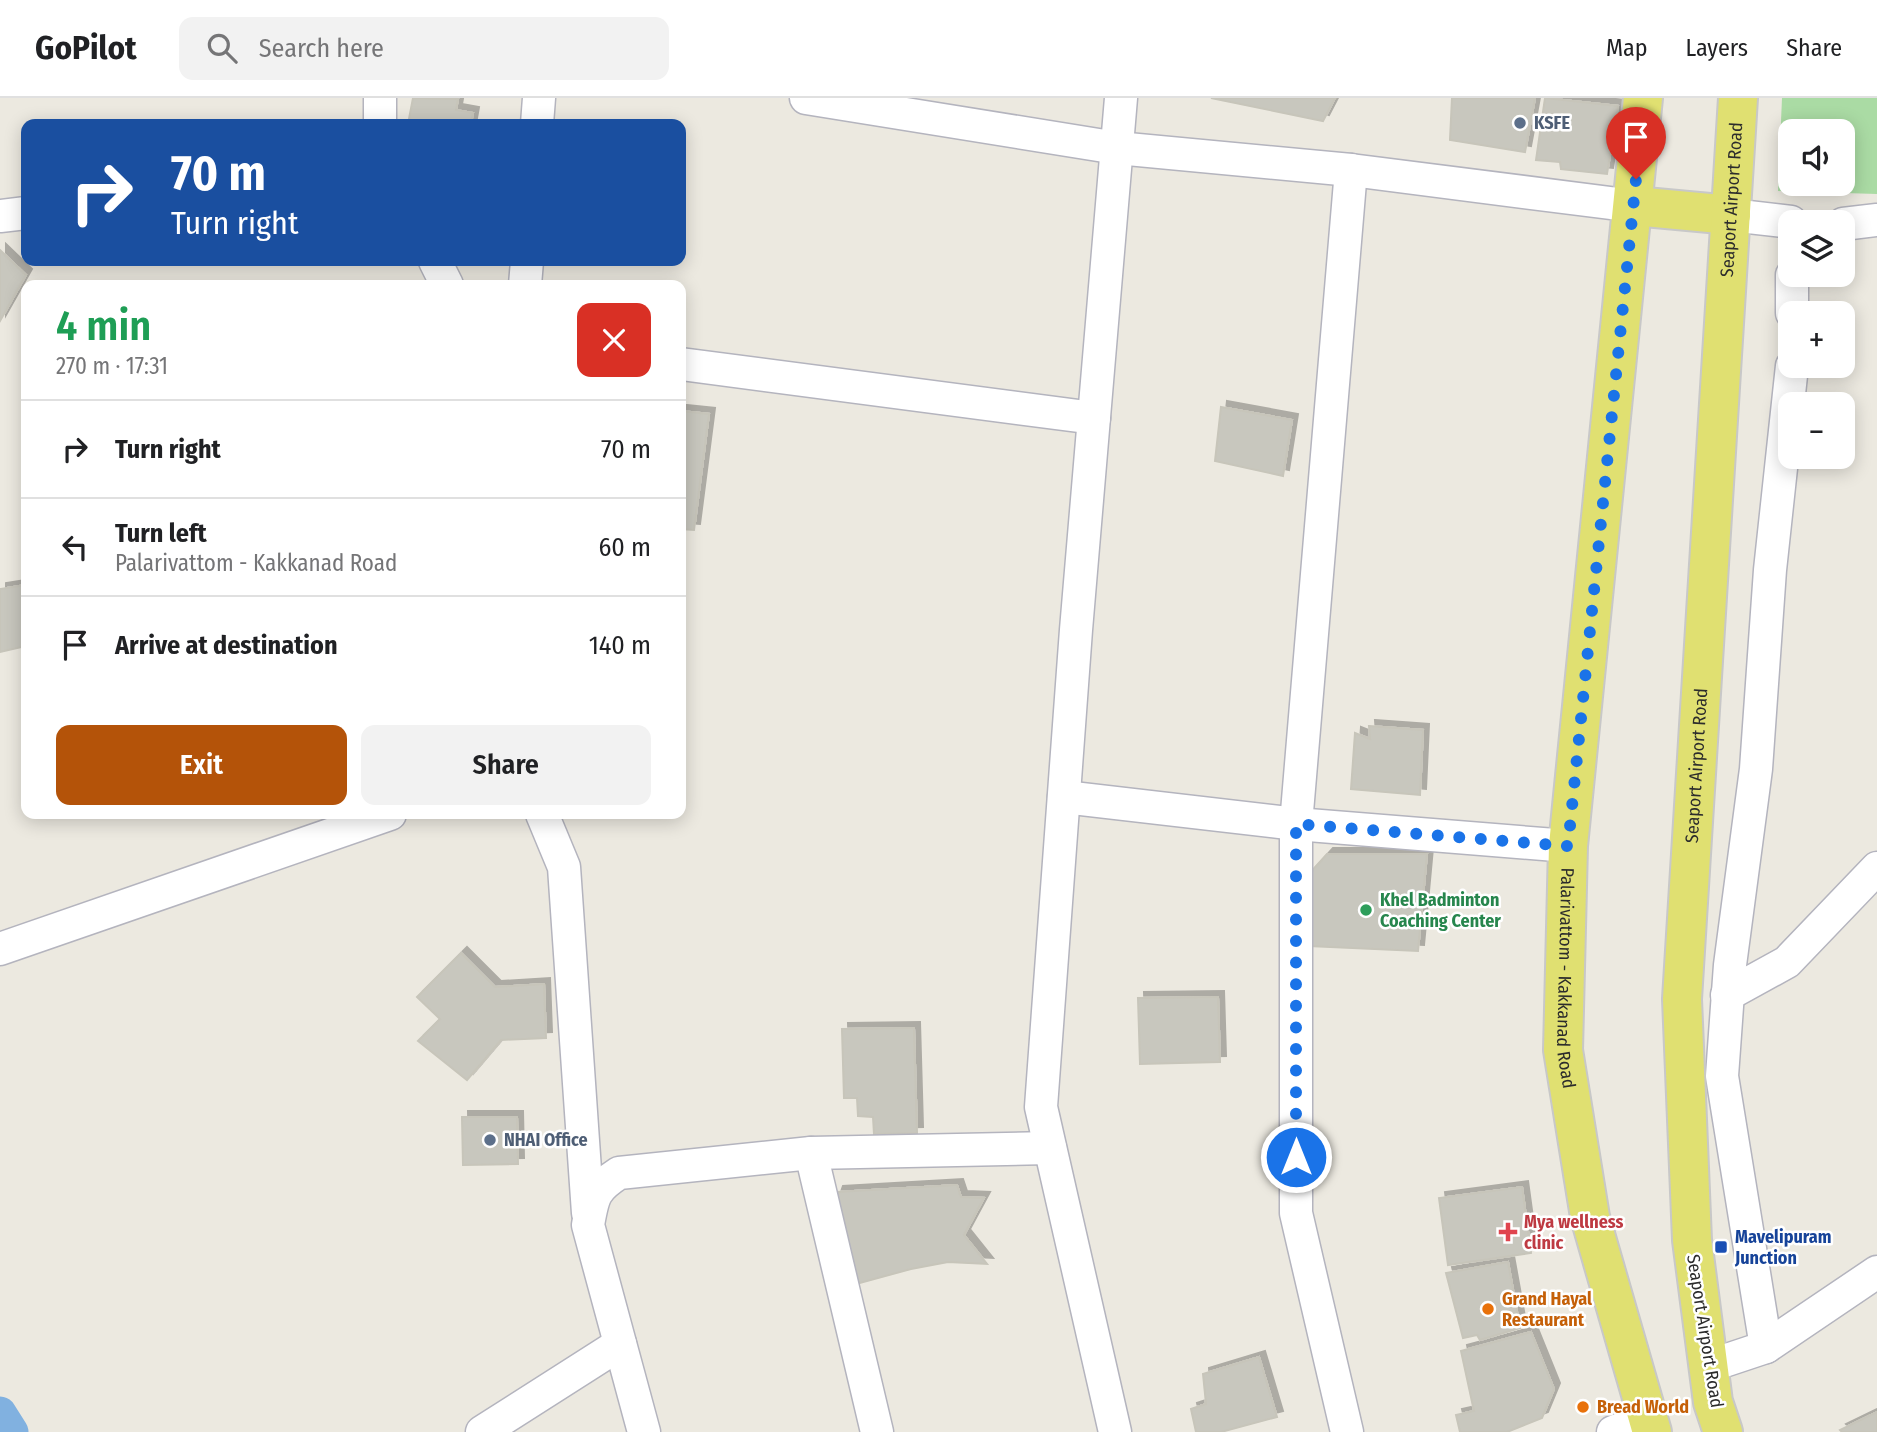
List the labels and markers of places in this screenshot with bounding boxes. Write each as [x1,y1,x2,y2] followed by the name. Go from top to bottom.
[1606,107,1666,179] pin
[1534,112,1571,134] place label: KSFE
[1512,115,1528,131] marker: KSFE
[1380,889,1501,932] place label: Khel Badminton Coaching Center
[1358,902,1374,918] marker: Khel Badminton Coaching Center
[504,1129,588,1151] place label: NHAI Office
[482,1132,498,1148] marker: NHAI Office
[1524,1211,1624,1254] place label: Mya wellness clinic
[1498,1222,1518,1242] marker: Mya wellness clinic
[1734,1226,1832,1269] place label: Mavelipuram Junction
[1713,1239,1729,1255] marker: Mavelipuram Junction
[1502,1288,1592,1331] place label: Grand Hayal Restaurant
[1480,1301,1496,1317] marker: Grand Hayal Restaurant
[1597,1396,1689,1418] place label: Bread World
[1575,1399,1591,1415] marker: Bread World

